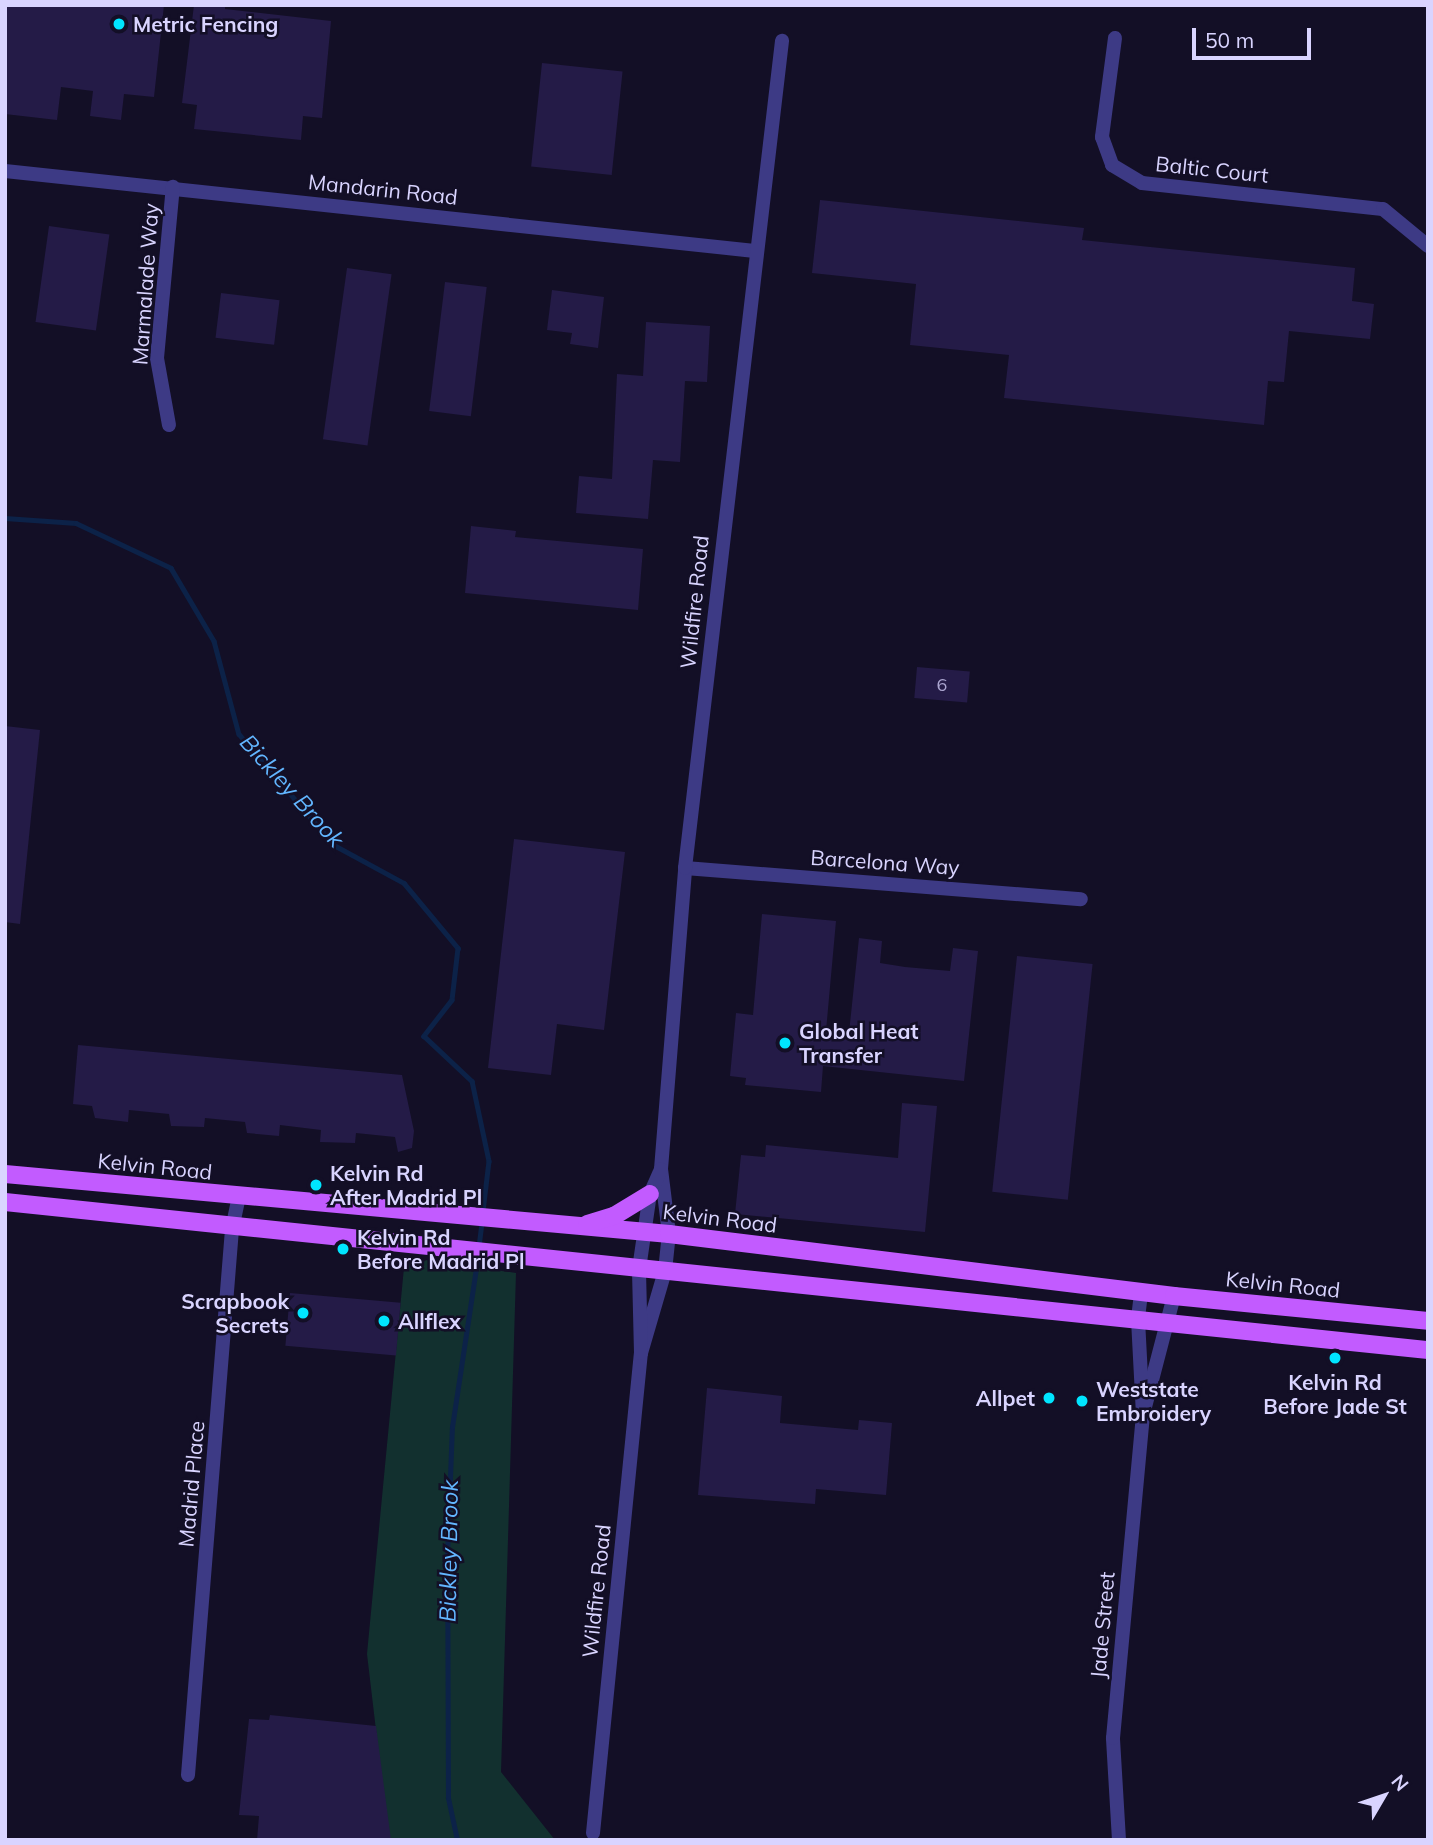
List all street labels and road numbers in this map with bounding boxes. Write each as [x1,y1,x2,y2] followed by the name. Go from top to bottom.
[1154,151,1270,187] street label: Baltic Court
[307,169,459,209] street label: Mandarin Road
[127,202,163,366] street label: Marmalade Way
[674,534,714,670] street label: Wildfire Road
[810,844,960,880] street label: Barcelona Way
[97,1147,213,1185] street label: Kelvin Road
[661,1198,779,1238] street label: Kelvin Road
[1225,1265,1341,1303] street label: Kelvin Road
[173,1420,209,1548] street label: Madrid Place
[576,1523,616,1659] street label: Wildfire Road
[1085,1571,1119,1679] street label: Jade Street

